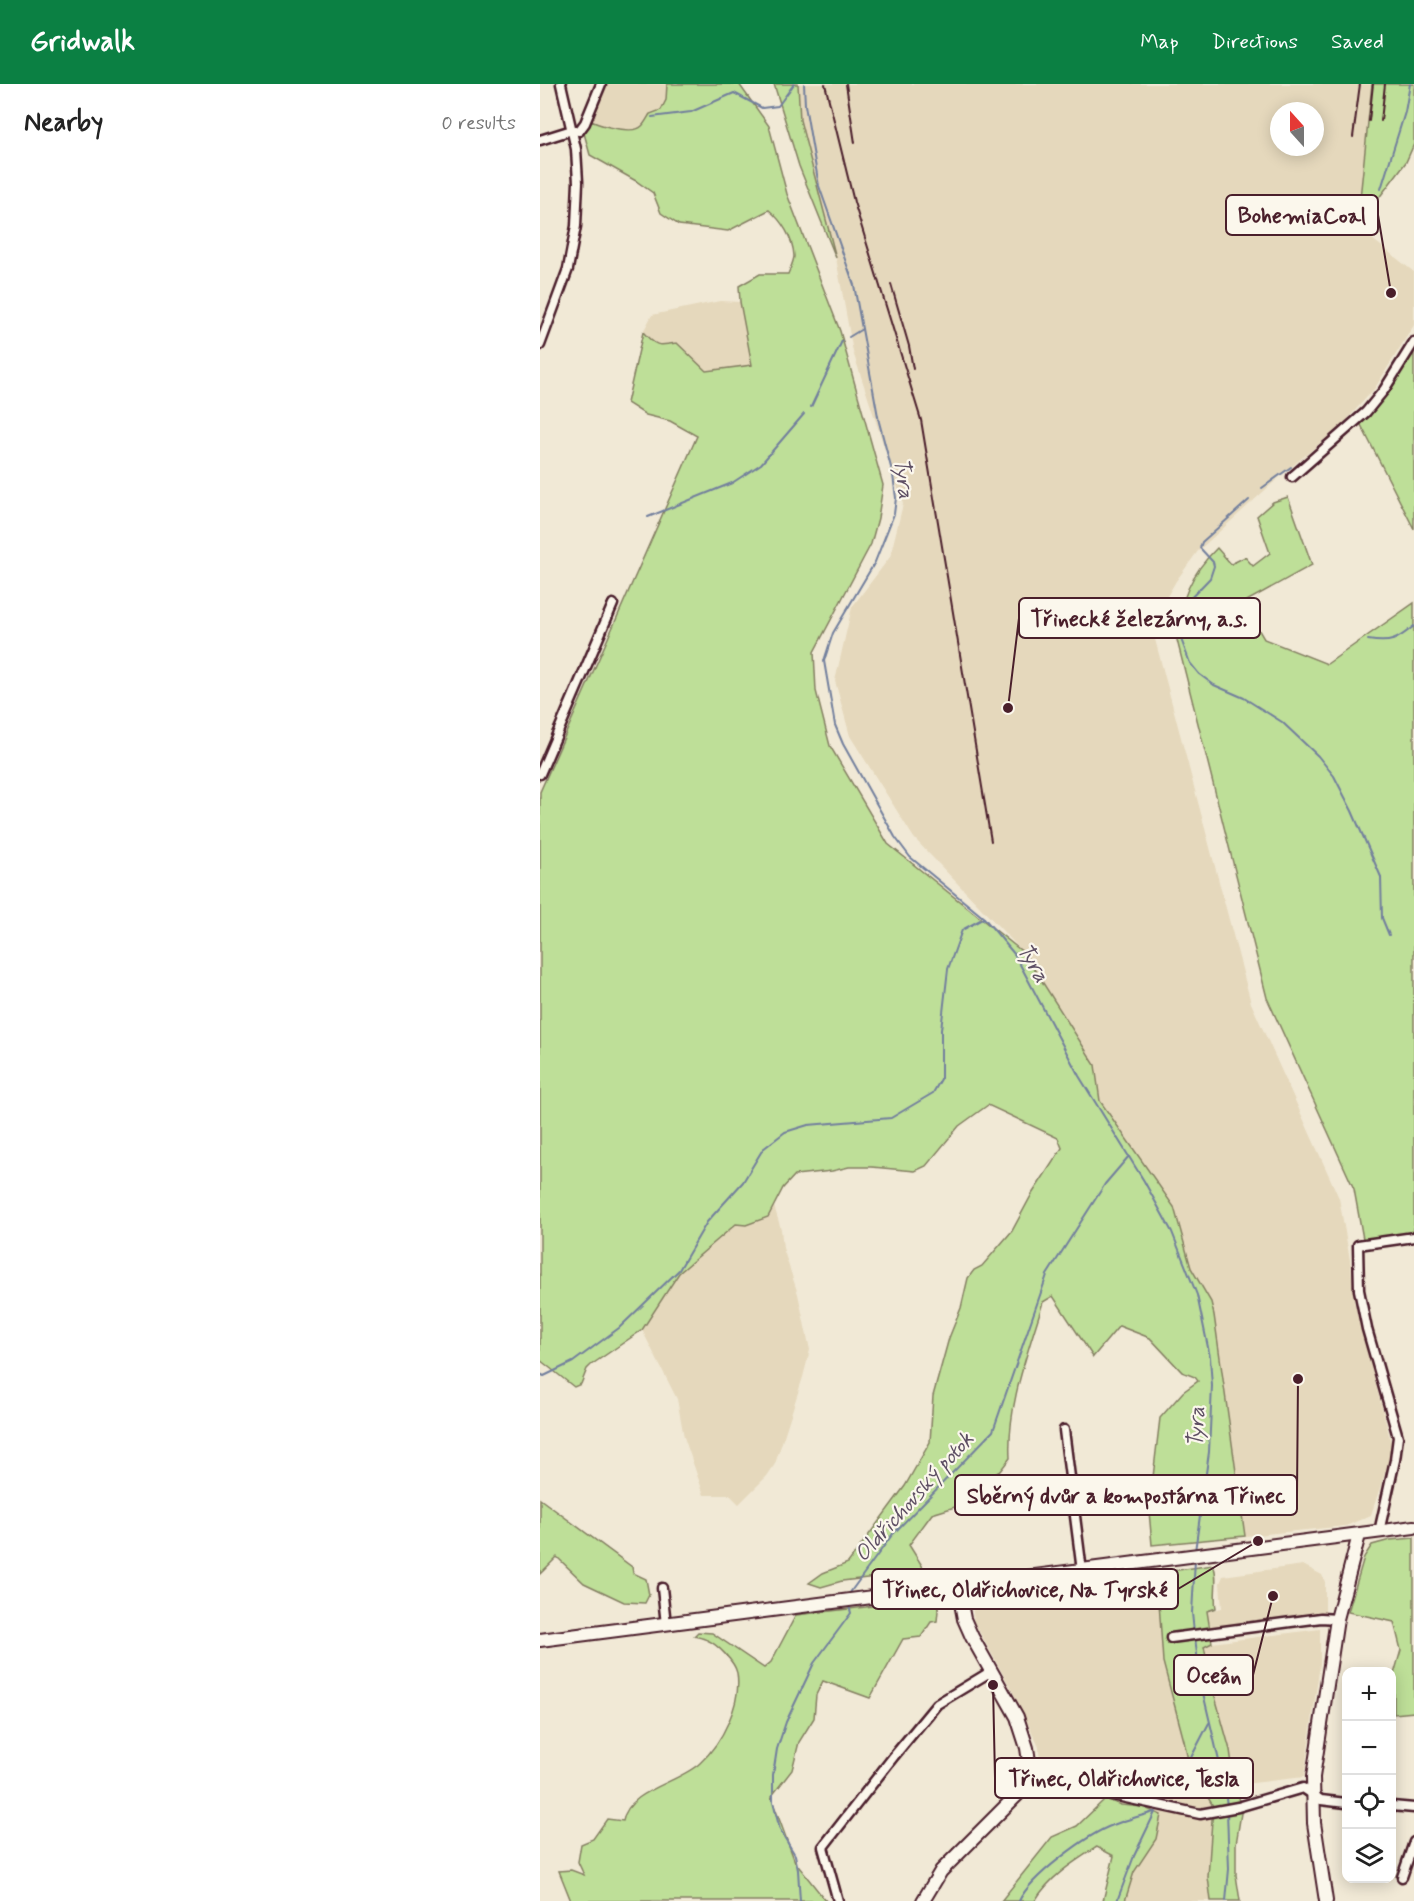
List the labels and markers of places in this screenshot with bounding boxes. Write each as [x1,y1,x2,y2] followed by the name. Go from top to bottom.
[1226,195,1378,235] callout: BohemiaCoal
[1019,598,1260,638] callout: Třinecké železárny, a.s.
[955,1475,1297,1515] callout: Sběrný dvůr a kompostárna Třinec
[872,1569,1178,1609] callout: Třinec, Oldřichovice, Na Tyrské
[1174,1655,1253,1695] callout: Oceán
[995,1758,1253,1798] callout: Třinec, Oldřichovice, Tesla

